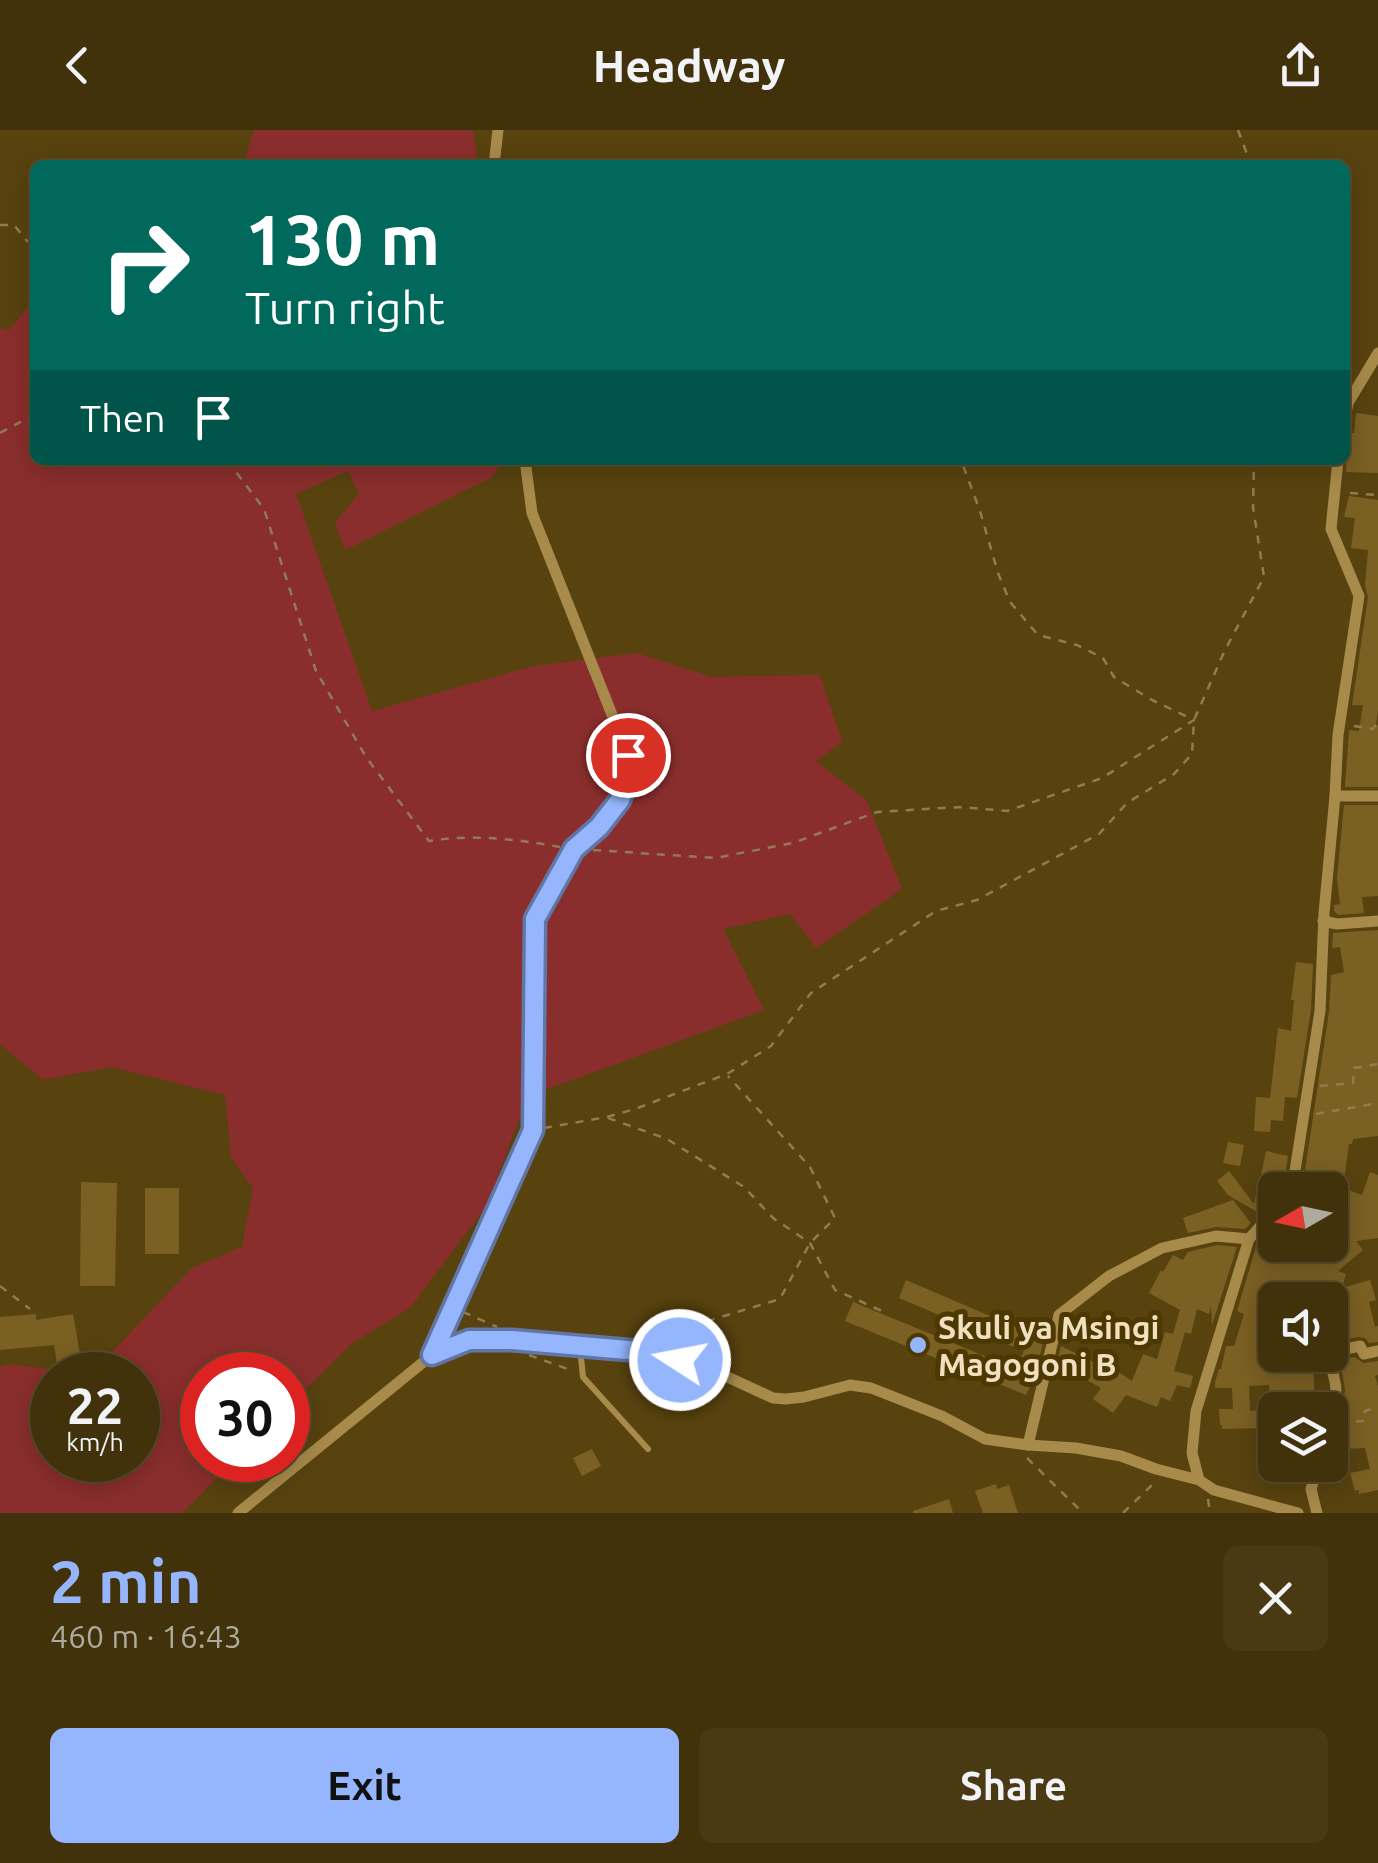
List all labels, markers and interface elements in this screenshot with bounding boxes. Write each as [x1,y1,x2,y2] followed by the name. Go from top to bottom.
[50,38,105,93] icon: back
[1273,38,1328,93] icon: share
[593,40,785,91] text: Headway
[80,200,210,330] icon: right
[245,200,440,278] text: 130 m
[245,282,445,333] text: Turn right
[186,390,241,445] icon: arrive
[80,397,166,439] text: Then
[586,713,671,798] pin
[601,728,656,783] icon: arrive
[1258,1172,1348,1262] north arrow
[1258,1172,1348,1482] map controls
[1258,1282,1348,1372] button: sound
[628,1308,732,1412] position arrow
[938,1309,1159,1382] place label: Skuli ya Msingi Magogoni B
[907,1334,929,1356] marker: Skuli ya Msingi Magogoni B
[180,1352,310,1482] speed limit sign: 30
[67,1377,123,1433] text: 22
[1258,1392,1348,1482] button: layers
[66,1428,124,1456] text: km/h
[1223,1546,1328,1651] button: close
[50,1547,202,1614] text: 2 min
[50,1618,242,1654] text: 460 m · 16:43
[50,1728,679,1843] button: Exit
[699,1728,1328,1843] button: Share

